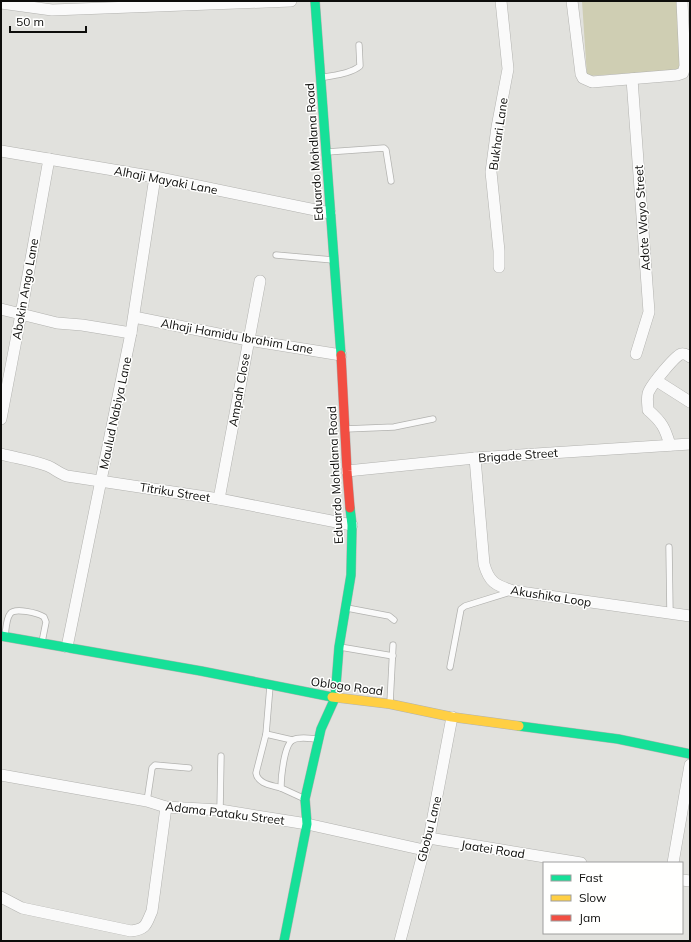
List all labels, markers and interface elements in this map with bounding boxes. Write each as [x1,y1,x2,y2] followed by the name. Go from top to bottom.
[10,8,86,34] scale bar
[16,14,44,29] text: 50 m
[302,83,326,221] street label: Eduardo Mohdlana Road
[485,97,511,171] street label: Bukhari Lane
[113,163,219,197] street label: Alhaji Mayaki Lane
[631,165,653,271] street label: Adote Wayo Street
[9,237,41,341] street label: Abokin Ango Lane
[160,315,314,357] street label: Alhaji Hamidu Ibrahim Lane
[225,352,253,428] street label: Ampah Close
[96,355,134,471] street label: Maulud Nabiya Lane
[324,406,346,544] street label: Eduardo Mohdlana Road
[478,445,558,465] street label: Brigade Street
[139,479,211,505] street label: Titriku Street
[510,582,592,610] street label: Akushika Loop
[310,674,384,698] street label: Oblogo Road
[414,794,444,864] street label: Gbobu Lane
[165,798,285,828] street label: Adama Pataku Street
[460,837,526,861] street label: Jaatei Road
[543,862,683,934] legend
[579,870,603,885] text: Fast
[579,890,607,905] text: Slow
[579,910,601,925] text: Jam

